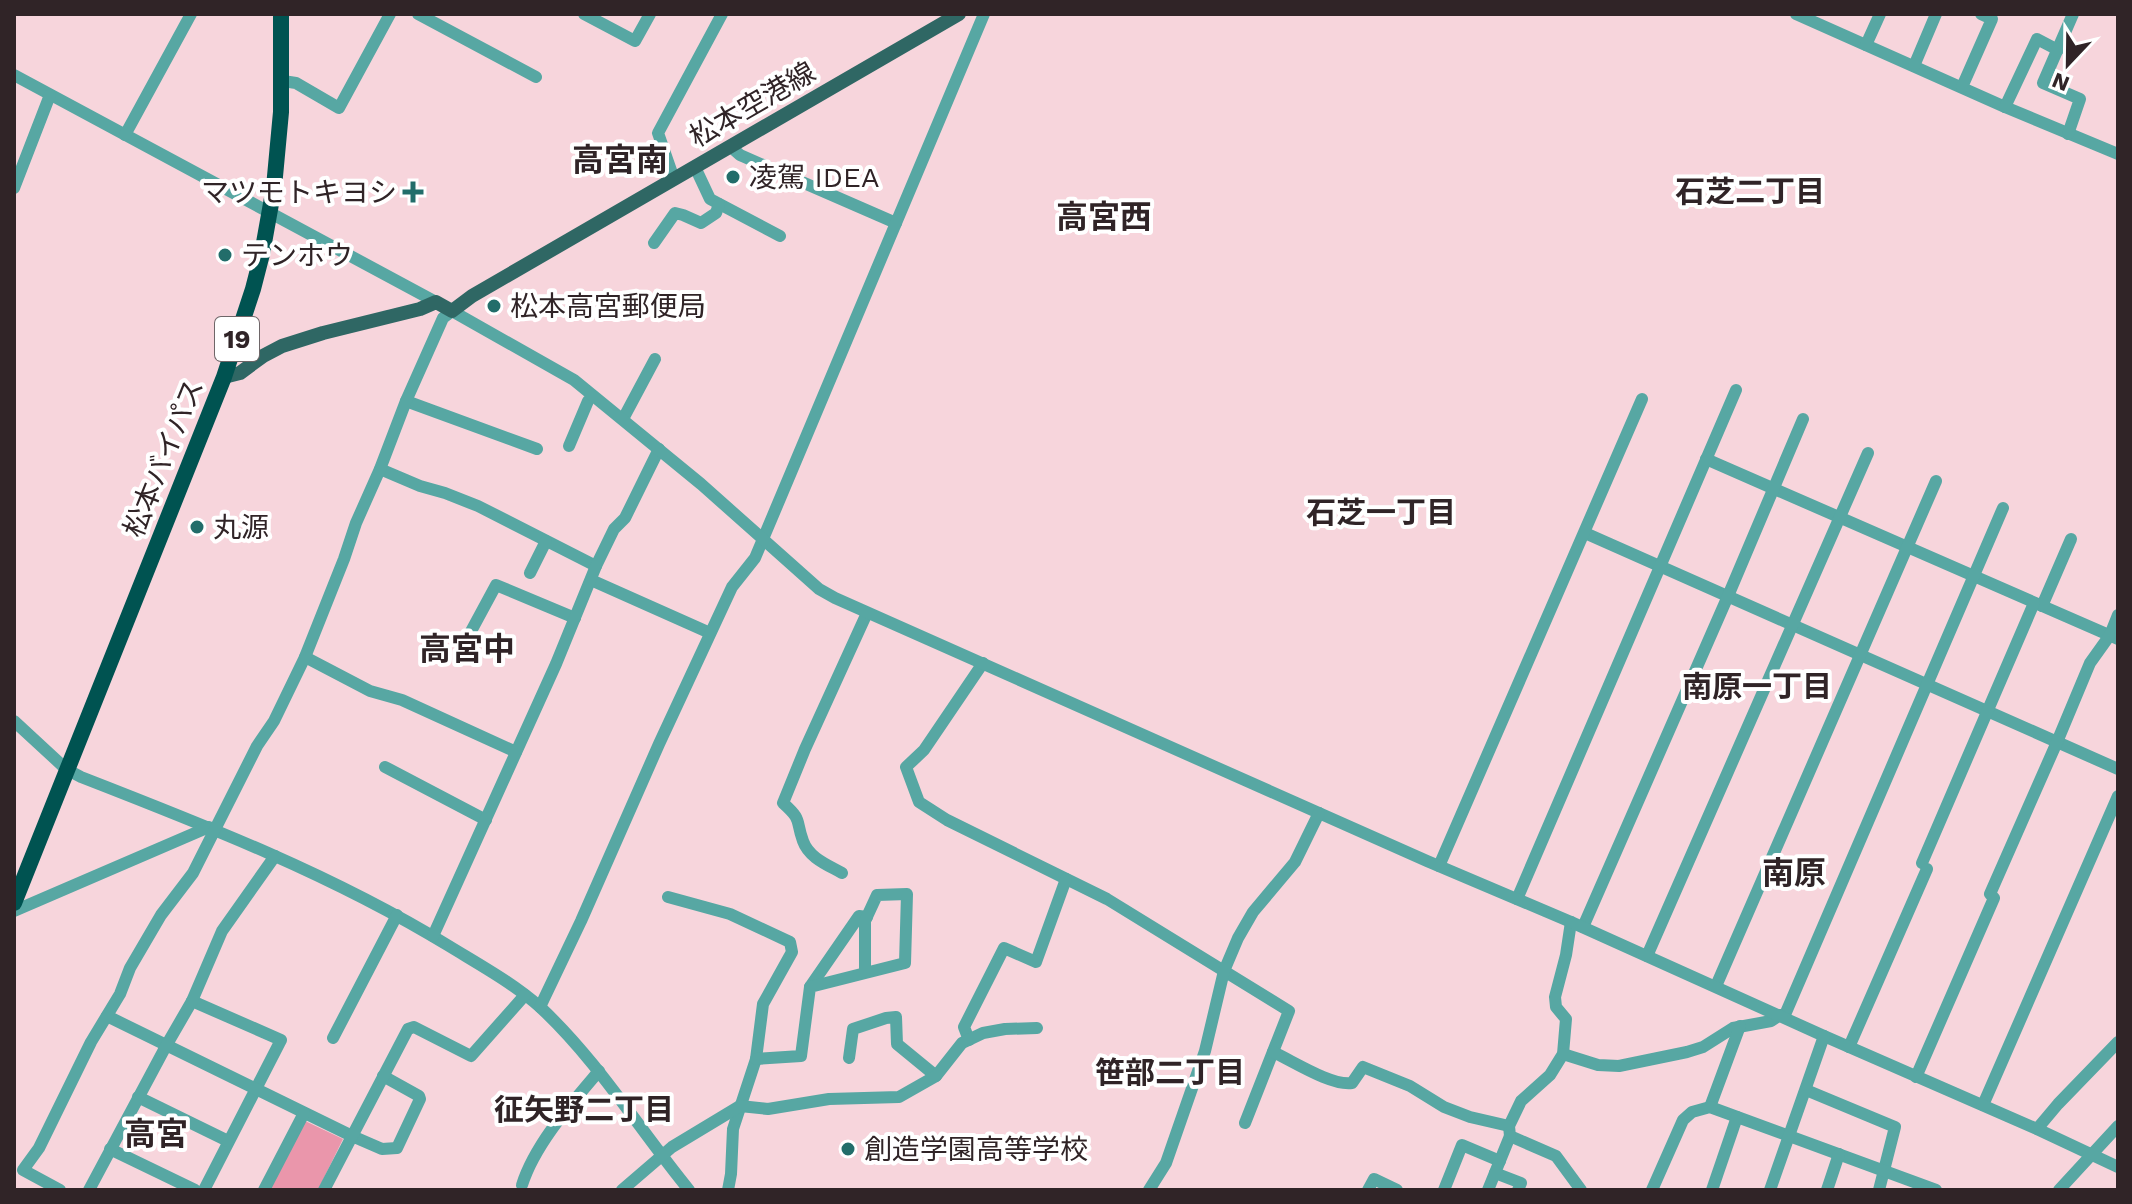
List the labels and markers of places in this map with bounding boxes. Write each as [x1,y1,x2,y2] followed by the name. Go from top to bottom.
[749,161,879,194] place label: 凌駕 IDEA
[724,168,742,186] marker: 凌駕 IDEA
[201,176,397,209] place label: マツモトキヨシ
[404,183,422,201] marker: マツモトキヨシ
[241,239,353,272] place label: テンホウ
[216,246,234,264] marker: テンホウ
[510,290,706,323] place label: 松本高宮郵便局
[485,297,503,315] marker: 松本高宮郵便局
[213,511,269,544] place label: 丸源
[188,518,206,536] marker: 丸源
[864,1133,1088,1166] place label: 創造学園高等学校
[839,1140,857,1158] marker: 創造学園高等学校

